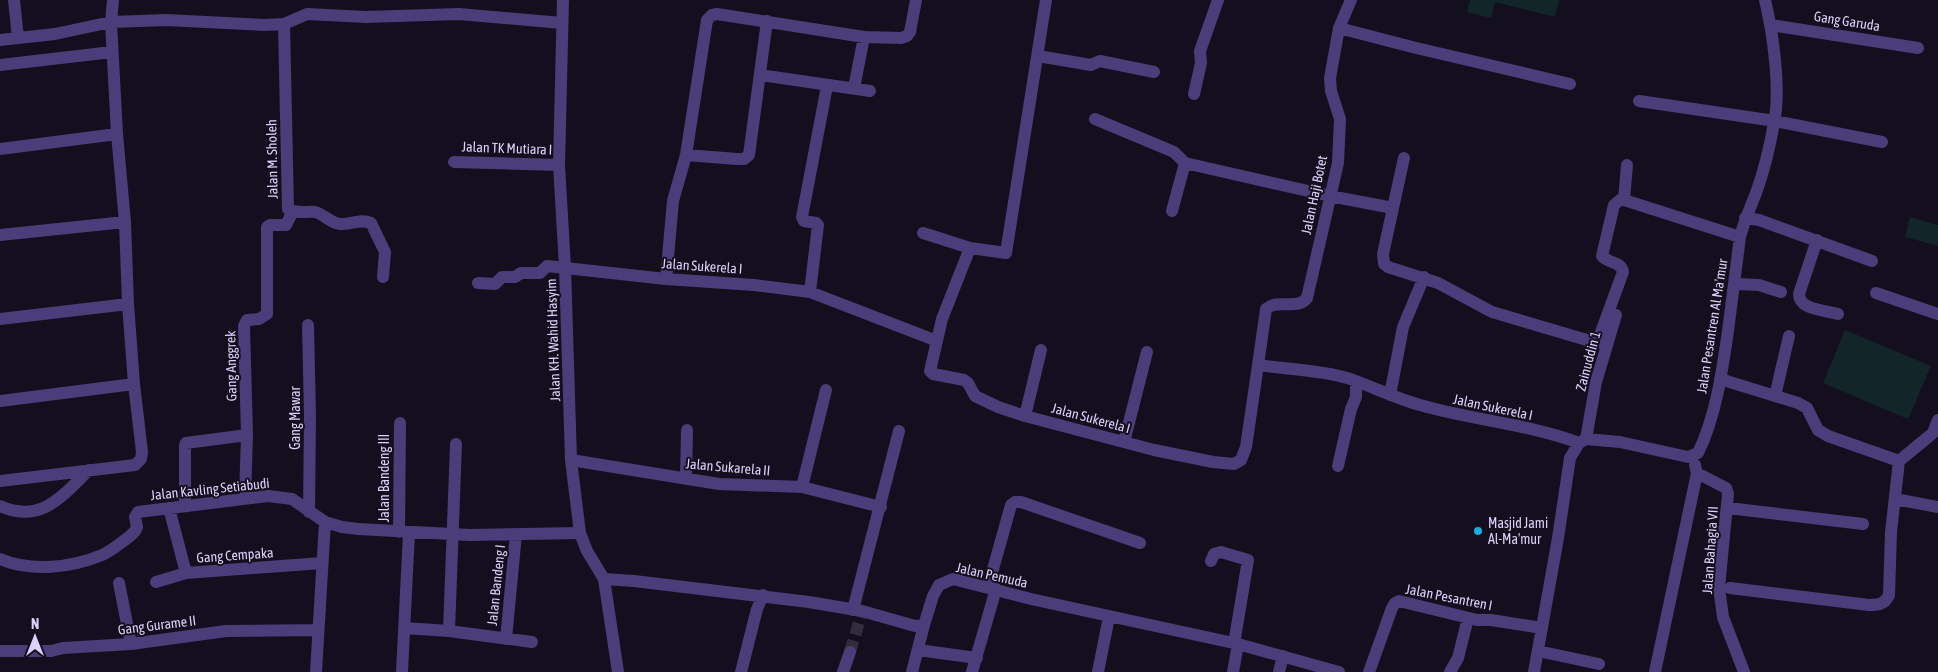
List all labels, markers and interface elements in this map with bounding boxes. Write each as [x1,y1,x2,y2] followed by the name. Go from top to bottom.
[1813,8,1881,34] street label: Gang Garuda
[263,119,281,199] street label: Jalan M. Sholeh
[461,138,553,158] street label: Jalan TK Mutiara I
[1298,154,1330,236] street label: Jalan Haji Botet
[661,255,743,277] street label: Jalan Sukerela I
[1693,257,1731,394] street label: Jalan Pesantren Al Ma'mur
[543,278,563,402] street label: Jalan KH. Wahid Hasyim
[1572,329,1604,393] street label: Zainuddin 1
[222,331,240,401] street label: Gang Anggrek
[287,385,303,450] street label: Gang Mawar
[1452,391,1534,423] street label: Jalan Sukerela I
[1050,400,1132,436] street label: Jalan Sukerela I
[376,434,392,522] street label: Jalan Bandeng III
[685,455,771,479] street label: Jalan Sukarela II
[150,475,270,503] street label: Jalan Kavling Setiabudi
[1699,506,1721,594] street label: Jalan Bahagia VII
[1488,515,1548,547] place label: Masjid Jami Al-Ma'mur
[1472,525,1484,537] marker: Masjid Jami Al-Ma'mur
[196,544,274,566] street label: Gang Cempaka
[484,544,508,626] street label: Jalan Bandeng I
[955,559,1029,591] street label: Jalan Pemuda
[1404,581,1494,613] street label: Jalan Pesantren I
[10,612,60,662] north arrow
[117,612,197,638] street label: Gang Gurame II
[31,616,39,632] text: N

